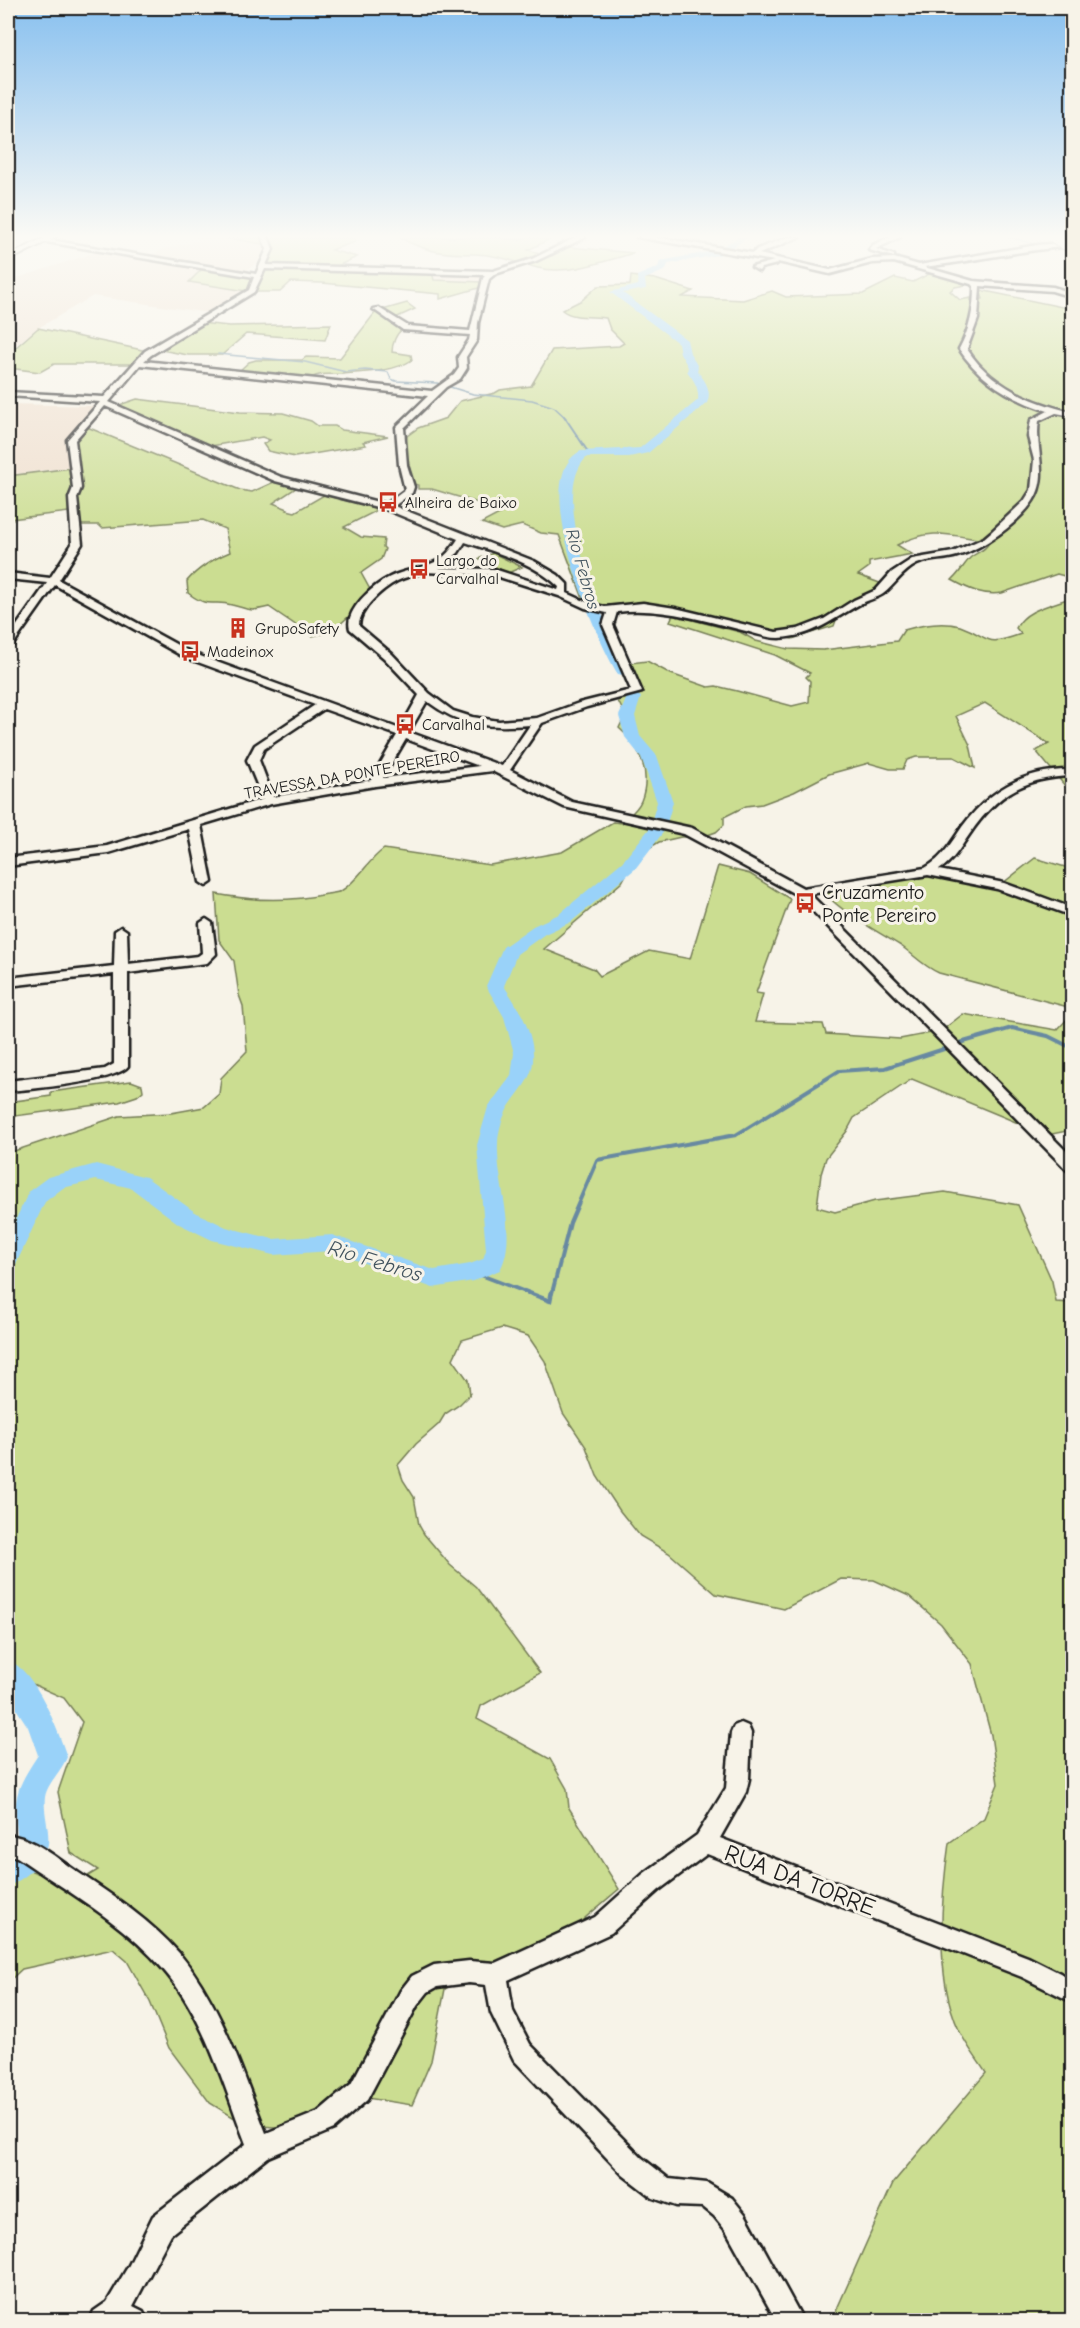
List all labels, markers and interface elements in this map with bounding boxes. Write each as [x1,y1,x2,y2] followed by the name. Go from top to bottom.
[376,490,400,514] bus stop icon: Alheira de Baixo
[405,494,517,512] place label: Alheira de Baixo
[561,526,604,612] water label: Rio Febros
[436,552,499,588] place label: Largo do Carvalhal
[407,557,431,581] bus stop icon: Largo do Carvalhal
[226,616,250,640] building icon: GrupoSafety
[255,620,340,638] place label: GrupoSafety
[178,639,202,663] bus stop icon: Madeinox
[207,643,274,661] place label: Madeinox
[393,712,417,736] bus stop icon: Carvalhal
[422,716,485,734] place label: Carvalhal
[243,747,461,803] street label: TRAVESSA DA PONTE PEREIRO
[822,881,937,927] place label: Cruzamento Ponte Pereiro
[793,891,817,915] bus stop icon: Cruzamento Ponte Pereiro
[325,1235,425,1287] water label: Rio Febros
[721,1838,879,1922] street label: RUA DA TORRE

